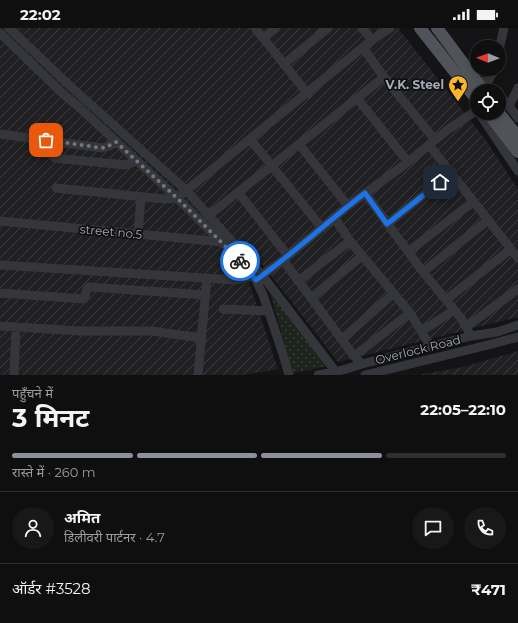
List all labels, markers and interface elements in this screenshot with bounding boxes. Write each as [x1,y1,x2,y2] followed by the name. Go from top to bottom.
[20,5,61,24] text: 22:02
[470,40,506,76] north arrow
[470,40,506,120] map controls
[447,74,469,102] place icon: V.K. Steel
[385,77,444,92] place label: V.K. Steel
[470,84,506,120] button: locate
[29,123,63,157] pin
[35,129,57,151] icon: bag
[423,165,457,199] pin
[429,171,451,193] icon: home
[79,221,143,242] street label: street no.5
[220,241,260,281] courier
[229,250,251,272] icon: bike
[374,332,462,367] street label: Overlock Road
[12,385,53,401] text: पहुँचने में
[420,400,506,419] text: 22:05–22:10
[12,402,89,434] text: 3 मिनट
[12,464,96,480] text: रास्ते में · 260 m
[12,507,54,549] button: person
[412,507,454,549] button: chat
[464,507,506,549] button: phone
[64,508,100,527] text: अमित
[64,529,165,545] text: डिलीवरी पार्टनर · 4.7
[12,579,91,598] text: ऑर्डर #3528
[471,580,506,599] text: ₹471

